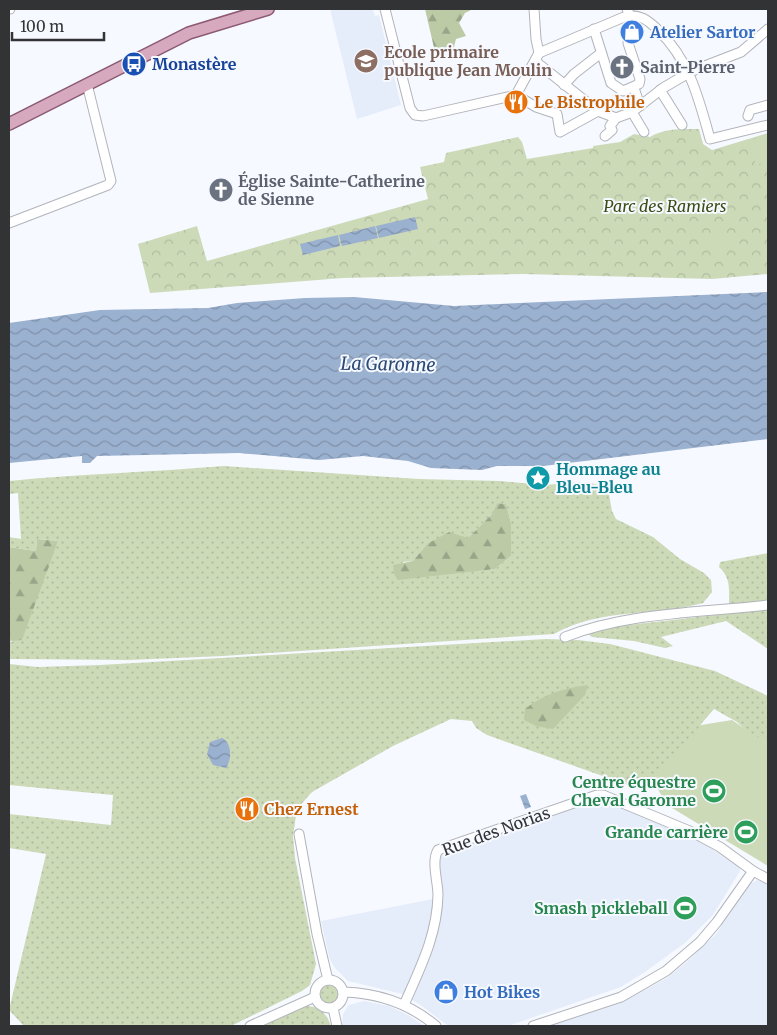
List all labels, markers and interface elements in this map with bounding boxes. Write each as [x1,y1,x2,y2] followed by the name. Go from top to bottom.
[12,10,105,42] scale bar
[20,17,64,36] text: 100 m
[619,19,645,45] shop icon: Atelier Sartor
[649,22,756,42] place label: Atelier Sartor
[384,42,552,80] place label: Ecole primaire publique Jean Moulin
[353,48,379,74] school or university icon: Ecole primaire publique Jean Moulin
[121,51,147,77] bus stop icon: Monastère
[152,54,237,74] place label: Monastère
[609,54,635,80] church icon: Saint-Pierre
[640,57,736,77] place label: Saint-Pierre
[503,89,529,115] restaurant icon: Le Bistrophile
[534,92,645,112] place label: Le Bistrophile
[238,171,425,209] place label: Église Sainte-Catherine de Sienne
[208,177,234,203] church icon: Église Sainte-Catherine de Sienne
[604,196,727,216] park label: Parc des Ramiers
[340,352,436,376] water label: La Garonne
[556,459,661,497] place label: Hommage au Bleu-Bleu
[525,465,551,491] place icon: Hommage au Bleu-Bleu
[571,772,696,810] place label: Centre équestre Cheval Garonne
[701,778,727,804] sports icon: Centre équestre Cheval Garonne
[234,796,260,822] restaurant icon: Chez Ernest
[264,799,359,819] place label: Chez Ernest
[439,802,553,860] street label: Rue des Norias
[733,819,759,845] sports icon: Grande carrière
[605,822,728,842] place label: Grande carrière
[672,895,698,921] sports icon: Smash pickleball
[534,898,668,918] place label: Smash pickleball
[433,979,459,1005] shop icon: Hot Bikes
[464,982,540,1002] place label: Hot Bikes

